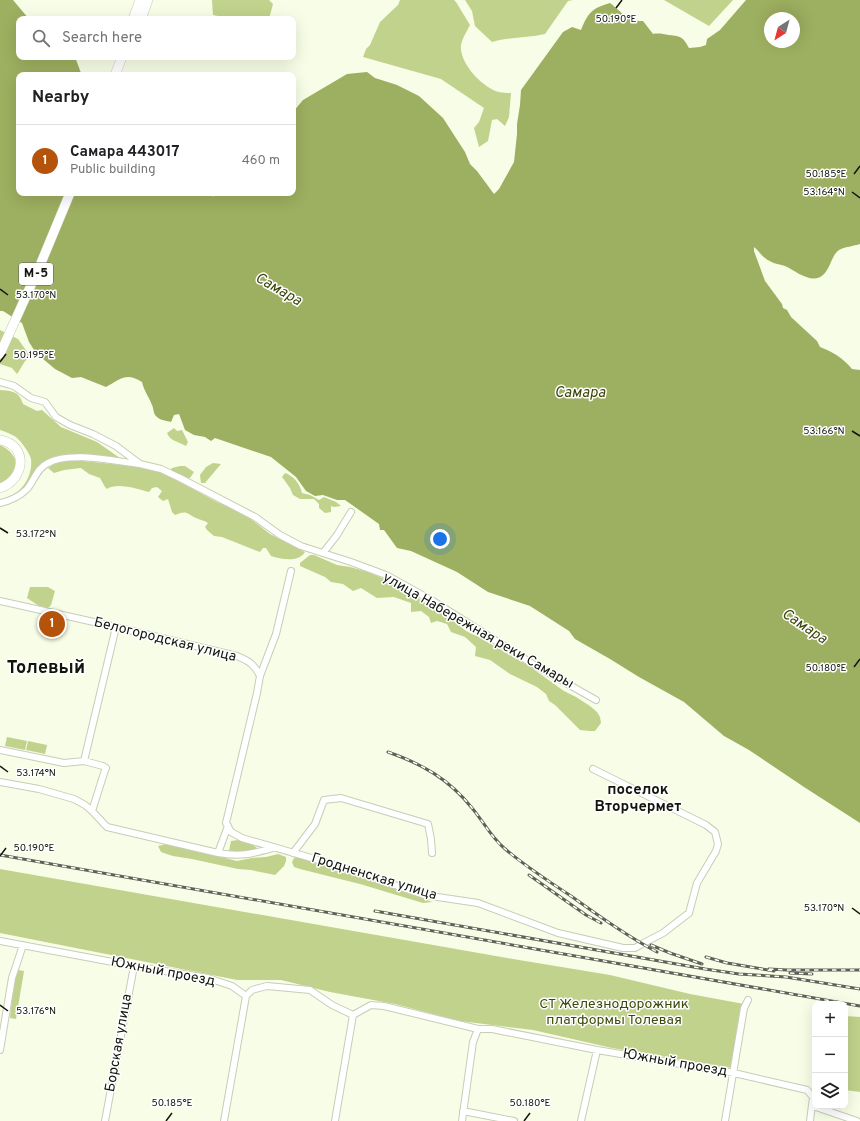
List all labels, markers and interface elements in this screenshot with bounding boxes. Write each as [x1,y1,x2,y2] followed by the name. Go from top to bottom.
[764,12,800,48] north arrow
[596,13,636,26] text: 50.190°E
[16,16,296,60] search box
[30,27,52,49] icon: search
[62,29,142,48] text: Search here
[32,87,89,109] text: Nearby
[70,143,179,162] text: Самара 443017
[42,153,48,169] text: 1
[242,153,280,169] text: 460 m
[70,162,156,178] text: Public building
[806,168,847,181] text: 50.185°E
[803,186,845,199] text: 53.164°N
[19,263,53,285] road number: М-5
[251,269,305,311] water label: Самара
[16,289,56,302] text: 53.170°N
[14,349,54,362] text: 50.195°E
[555,384,606,403] water label: Самара
[803,425,845,438] text: 53.166°N
[16,528,56,541] text: 53.172°N
[430,529,450,549] your location
[379,569,577,693] street label: улица Набережная реки Самары
[778,605,831,649] water label: Самара
[39,609,65,639] pin: 1
[92,614,238,666] street label: Белогородская улица
[7,657,85,680] district label: Толевый
[805,662,847,675] text: 50.180°E
[16,767,56,780] text: 53.174°N
[595,781,681,817] district label: поселок Вторчермет
[14,842,54,855] text: 50.190°E
[309,850,439,904] street label: Гродненская улица
[804,902,844,915] text: 53.170°N
[109,954,217,990] street label: Южный проезд
[102,993,136,1093] street label: Борская улица
[539,996,689,1029] park label: СТ Железнодорожник платформы Толевая
[812,1001,848,1109] map controls
[812,1001,848,1037] button: +
[16,1005,56,1018] text: 53.176°N
[812,1037,848,1073] button: −
[621,1045,729,1081] street label: Южный проезд
[812,1073,848,1109] button: layers
[152,1097,193,1110] text: 50.185°E
[509,1097,551,1110] text: 50.180°E

